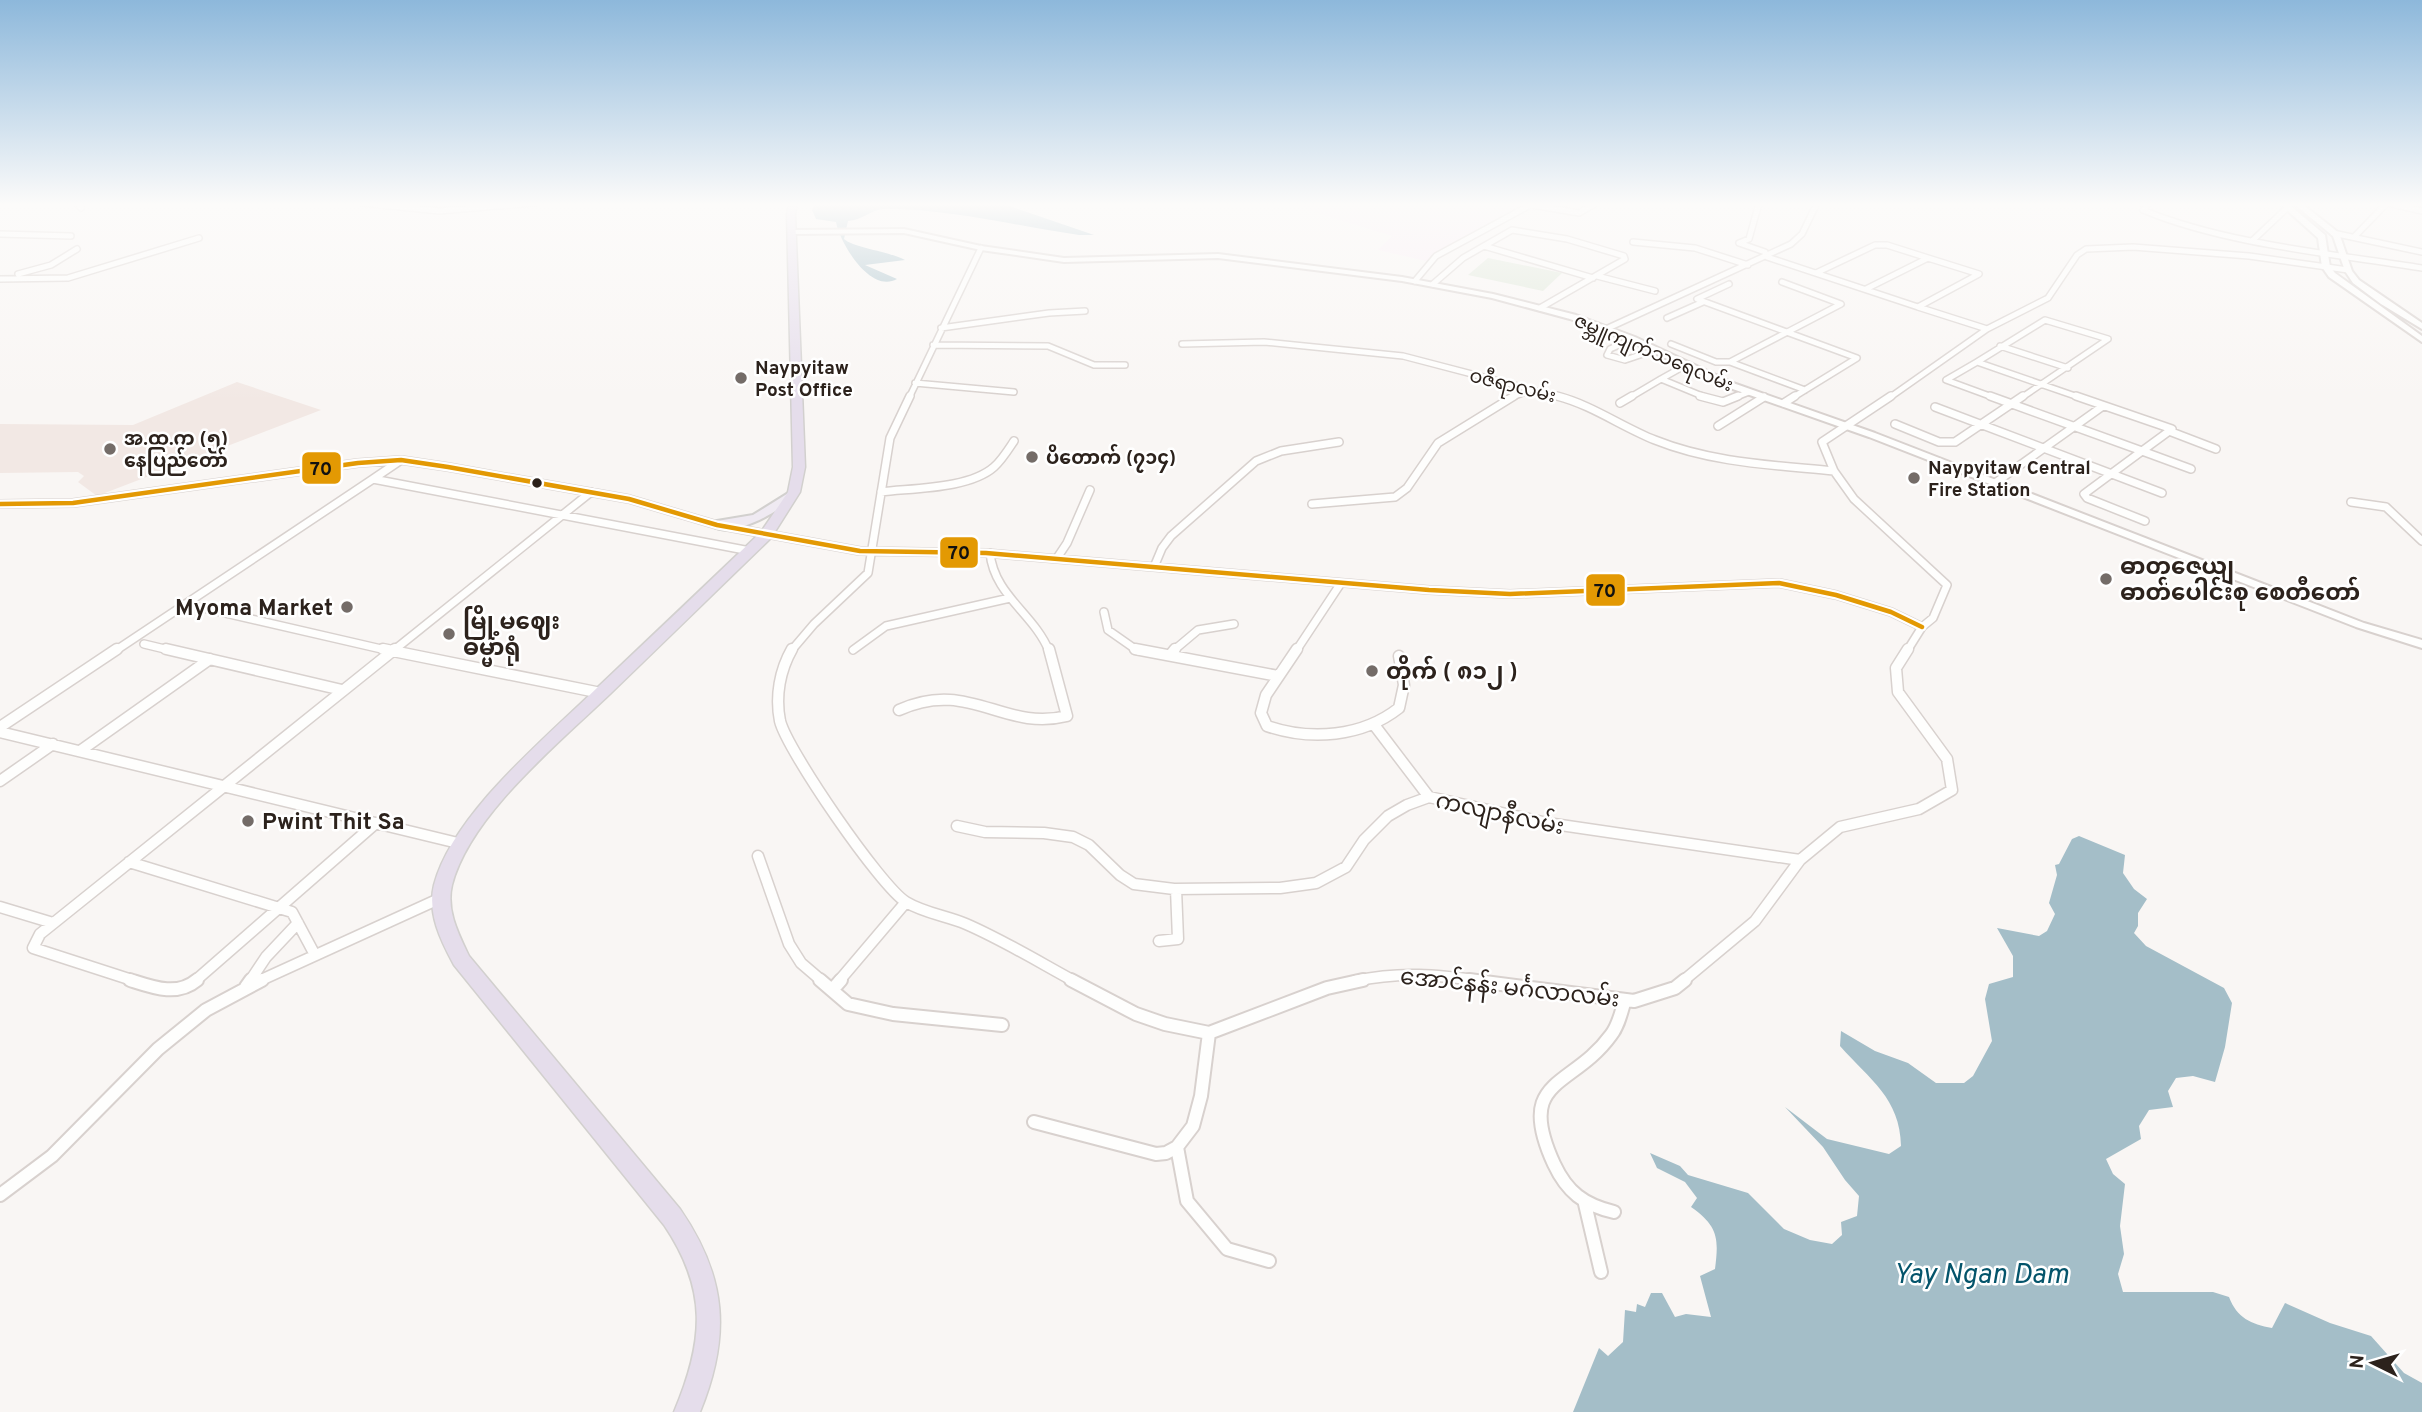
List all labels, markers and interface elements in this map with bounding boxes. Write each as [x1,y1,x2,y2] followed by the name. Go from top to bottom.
[1569,306,1738,400] street label: ဇမ္ဘူကျက်သရေလမ်း
[755,357,853,403] place label: Naypyitaw Post Office
[1466,361,1559,411] street label: ဝဇီရာလမ်း
[733,370,749,386] marker: Naypyitaw Post Office
[124,428,228,476] place label: အ.ထ.က (၅) နေပြည်တော်
[102,441,118,457] marker: အ.ထ.က (၅) နေပြည်တော်
[1046,444,1176,473] place label: ပိတောက် (၇၁၄)
[1024,449,1040,465] marker: ပိတောက် (၇၁၄)
[301,451,342,485] line badge: 70
[1928,457,2091,503] place label: Naypyitaw Central Fire Station
[310,458,332,482] text: 70
[1906,470,1922,486] marker: Naypyitaw Central Fire Station
[530,476,544,490] unlabelled marker
[939,536,979,569] line badge: 70
[948,542,970,566] text: 70
[2120,554,2360,611] place label: ဓာတုဇေယျ ဓာတ်ပေါင်းစု စေတီတော်
[2098,571,2114,587] marker: ဓာတုဇေယျ ဓာတ်ပေါင်းစု စေတီတော်
[1585,573,1626,607] line badge: 70
[1594,580,1616,604] text: 70
[175,595,333,624] place label: Myoma Market
[339,599,355,615] marker: Myoma Market
[463,605,560,667] place label: မြို့မဈေး ဓမ္မာရုံ
[441,626,457,642] marker: မြို့မဈေး ဓမ္မာရုံ
[1386,655,1518,690] place label: တိုက် ( ၈၁၂ )
[1364,663,1380,679] marker: တိုက် ( ၈၁၂ )
[1432,784,1567,845] street label: ကလျာနီလမ်း
[262,809,404,838] place label: Pwint Thit Sa
[240,813,256,829] marker: Pwint Thit Sa
[1398,960,1621,1017] street label: အောင်နန်း မင်္ဂလာလမ်း
[1893,1258,2069,1294] water label: Yay Ngan Dam
[2338,1328,2408,1398] north arrow
[2346,1354,2371,1370] text: N

